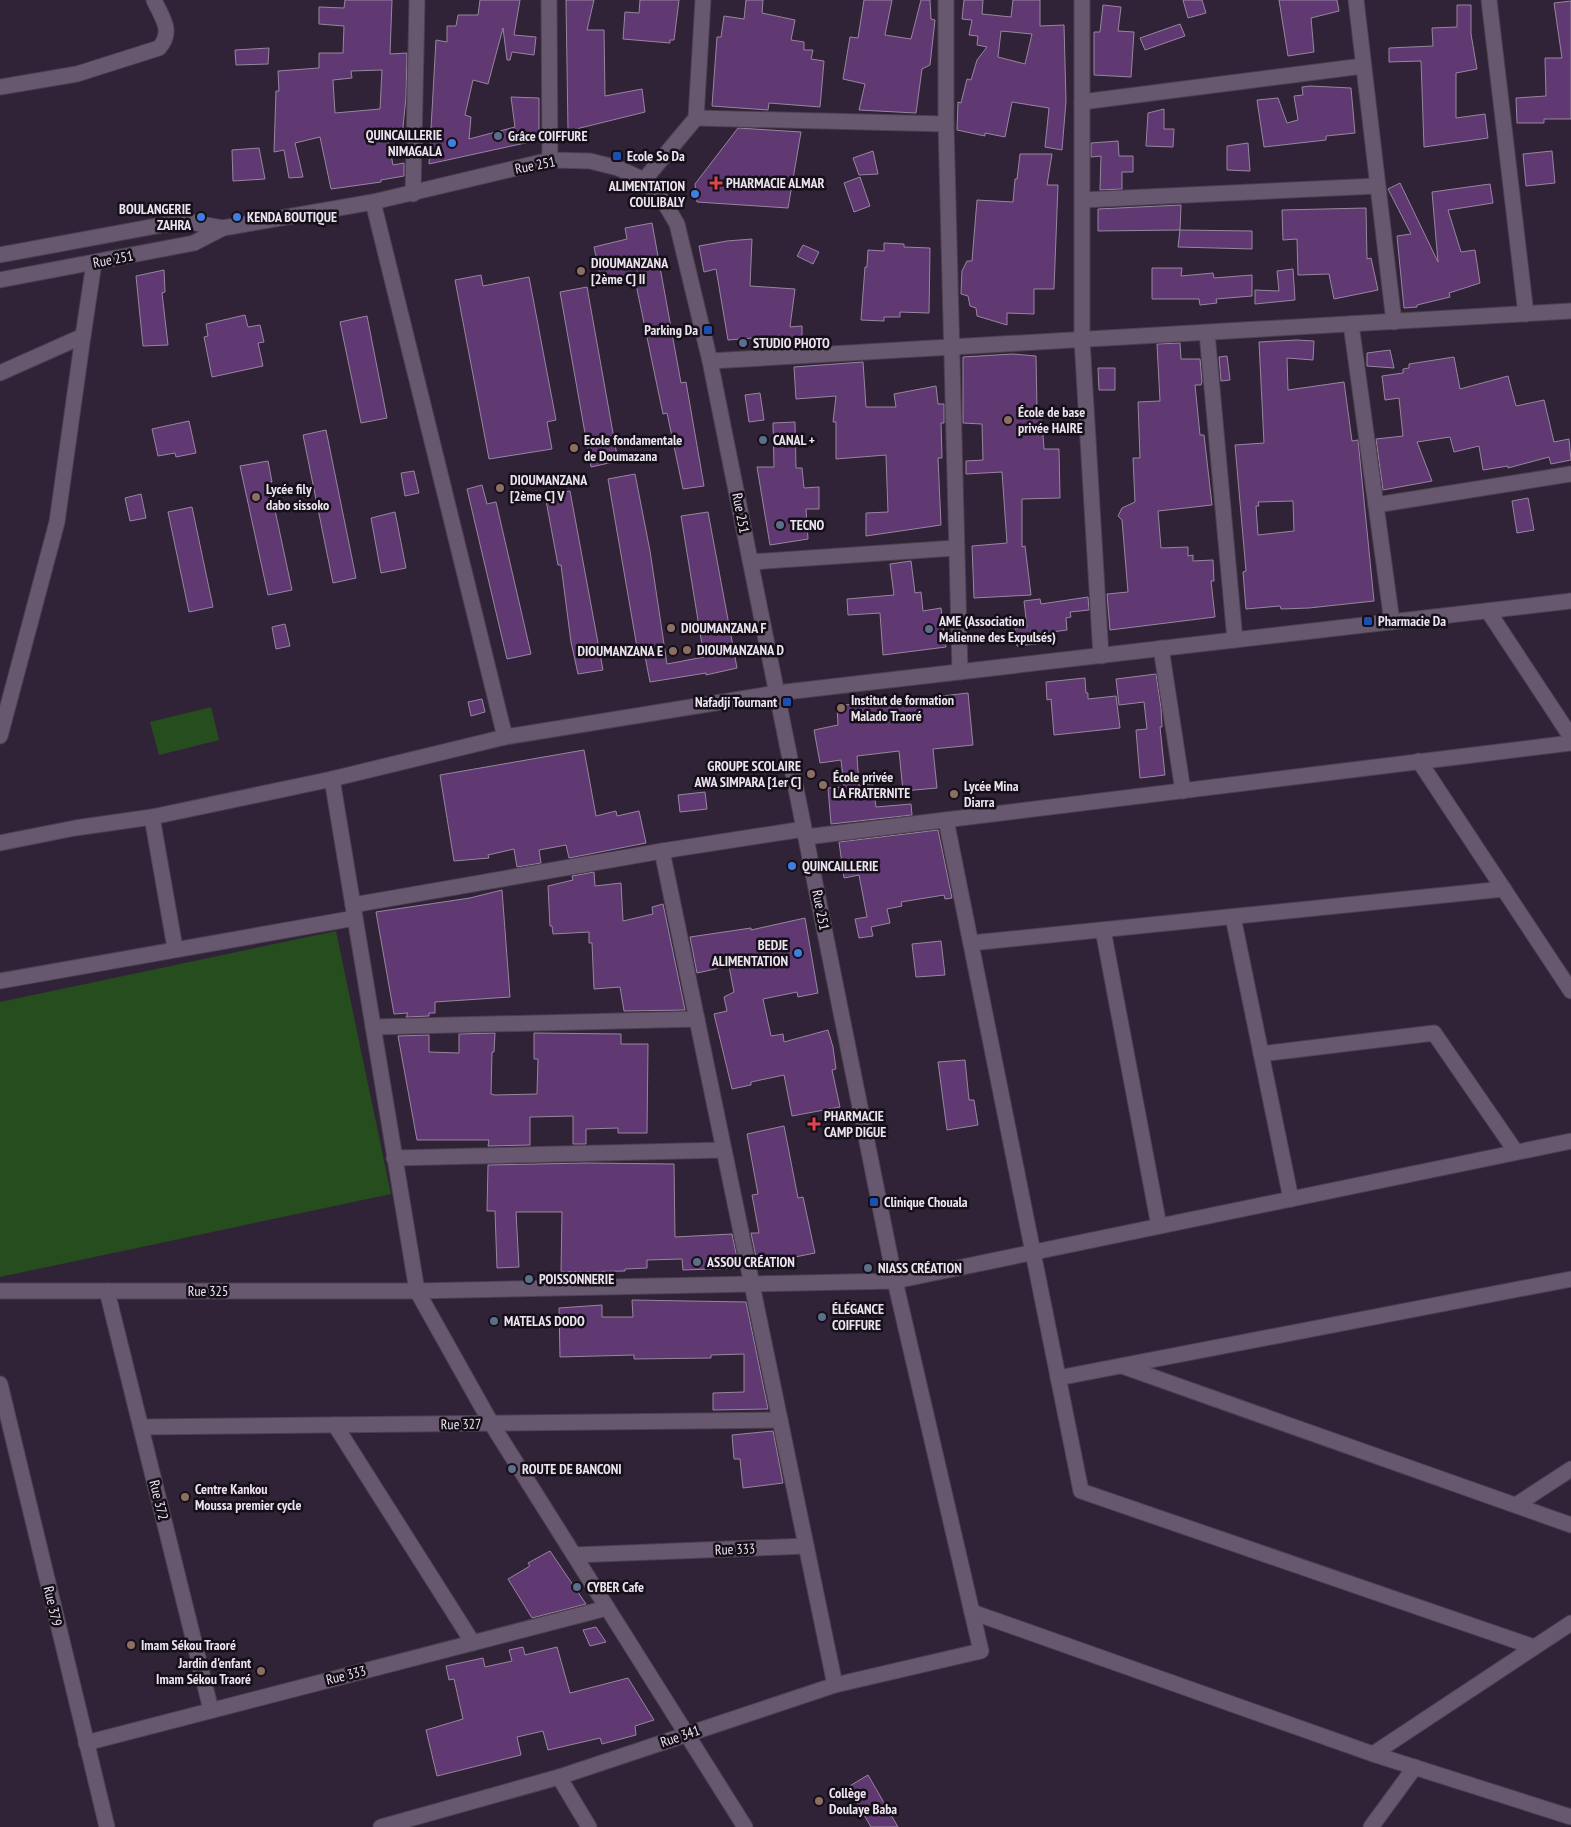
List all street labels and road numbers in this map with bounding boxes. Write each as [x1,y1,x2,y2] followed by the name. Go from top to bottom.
[513,152,557,178] street label: Rue 251
[91,246,135,272] street label: Rue 251
[728,491,754,535] street label: Rue 251
[808,888,834,932] street label: Rue 251
[188,1282,228,1300] street label: Rue 325
[441,1415,481,1433] street label: Rue 327
[145,1478,173,1522] street label: Rue 372
[714,1539,756,1559] street label: Rue 333
[40,1584,66,1628] street label: Rue 379
[324,1661,368,1689] street label: Rue 333
[658,1721,702,1751] street label: Rue 341

